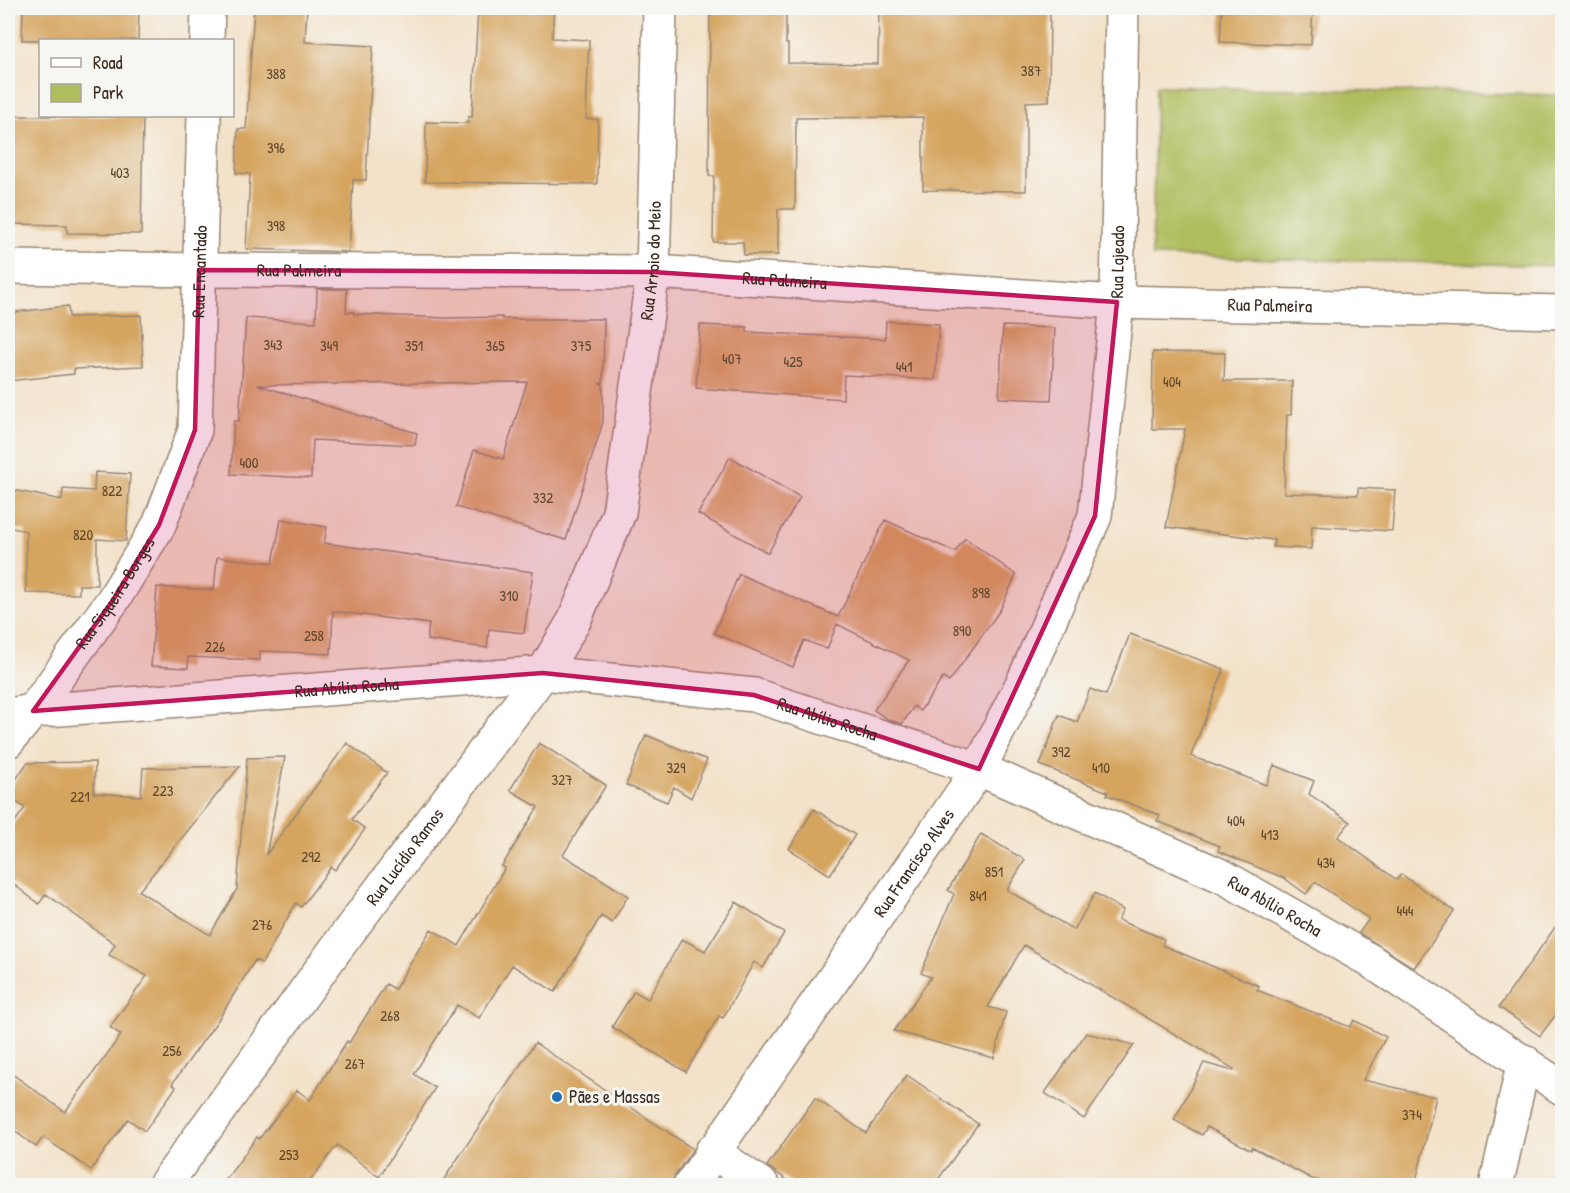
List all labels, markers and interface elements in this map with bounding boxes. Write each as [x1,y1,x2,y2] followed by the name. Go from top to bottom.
[39,39,234,117] legend
[93,50,123,75] text: Road
[1021,60,1041,81] house number: 387
[266,63,286,84] house number: 388
[93,80,124,105] text: Park
[267,137,285,158] house number: 396
[110,162,130,183] house number: 403
[633,201,667,322] street label: Rua Arroio do Meio
[267,215,285,236] house number: 398
[185,225,213,318] street label: Rua Encantado
[1104,225,1130,299] street label: Rua Lajeado
[257,257,341,283] street label: Rua Palmeira
[742,265,828,295] street label: Rua Palmeira
[1227,291,1313,318] street label: Rua Palmeira
[263,334,283,355] house number: 343
[320,335,338,356] house number: 349
[405,335,423,356] house number: 351
[485,335,505,356] house number: 365
[571,335,592,356] house number: 375
[722,348,742,369] house number: 407
[784,351,803,372] house number: 425
[896,356,912,377] house number: 441
[1163,371,1181,392] house number: 404
[239,452,259,473] house number: 400
[102,480,122,501] house number: 822
[533,487,553,508] house number: 332
[73,524,93,545] house number: 820
[69,532,161,654] street label: Rua Siqueira Borges
[972,582,990,603] house number: 898
[500,585,519,606] house number: 310
[953,620,972,641] house number: 890
[304,625,324,646] house number: 258
[205,636,225,657] house number: 226
[294,671,400,703] street label: Rua Abílio Rocha
[774,690,881,747] street label: Rua Abílio Rocha
[1051,741,1071,762] house number: 392
[666,757,686,778] house number: 329
[1092,757,1110,778] house number: 410
[551,769,573,790] house number: 327
[153,780,174,801] house number: 223
[70,786,90,807] house number: 221
[360,803,449,910] street label: Rua Lucídio Ramos
[867,803,960,922] street label: Rua Francisco Alves
[1227,810,1245,831] house number: 404
[1261,824,1279,845] house number: 413
[301,846,321,867] house number: 292
[1317,852,1335,873] house number: 434
[985,861,1003,882] house number: 851
[1224,869,1326,942] street label: Rua Abílio Rocha
[969,885,987,906] house number: 841
[1397,900,1414,921] house number: 444
[252,914,272,935] house number: 276
[380,1005,400,1026] house number: 268
[162,1040,182,1061] house number: 256
[345,1053,365,1074] house number: 267
[569,1084,660,1109] place label: Pães e Massas
[550,1090,564,1104] marker: Pães e Massas
[1402,1104,1422,1125] house number: 374
[279,1144,299,1165] house number: 253

